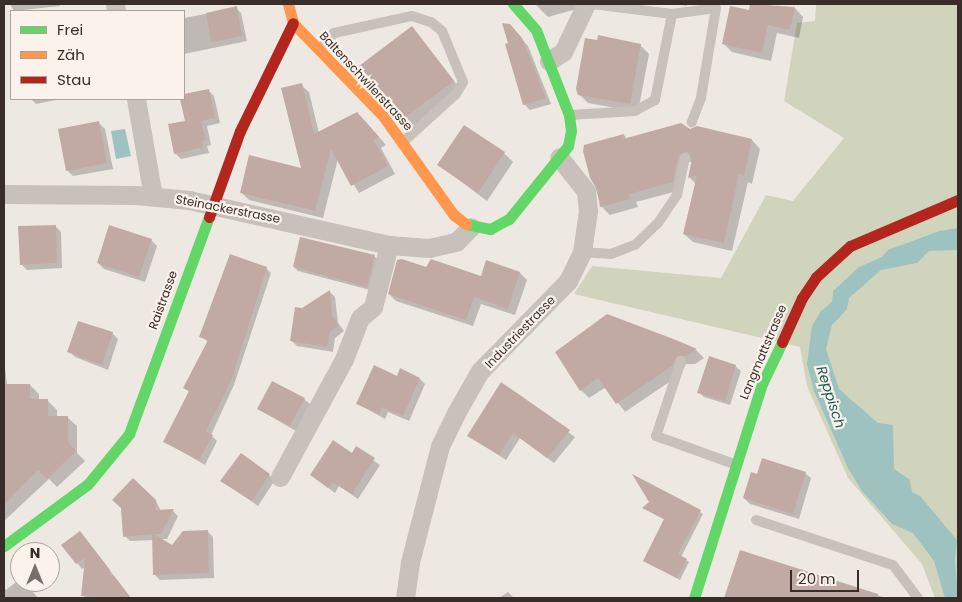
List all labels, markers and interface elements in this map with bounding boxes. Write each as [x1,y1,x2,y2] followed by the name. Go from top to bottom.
[10,10,185,100] legend
[57,19,83,40] text: Frei
[316,29,416,133] street label: Baltenschwilerstrasse
[57,44,85,65] text: Zäh
[57,69,91,90] text: Stau
[175,192,281,226] street label: Steinackerstrasse
[146,269,180,331] street label: Raistrasse
[482,293,558,371] street label: Industriestrasse
[737,302,789,402] street label: Langmattstrasse
[813,364,849,430] water label: Reppisch
[10,542,60,592] north arrow
[30,543,40,563] text: N
[792,560,861,592] scale bar
[798,568,836,589] text: 20 m

